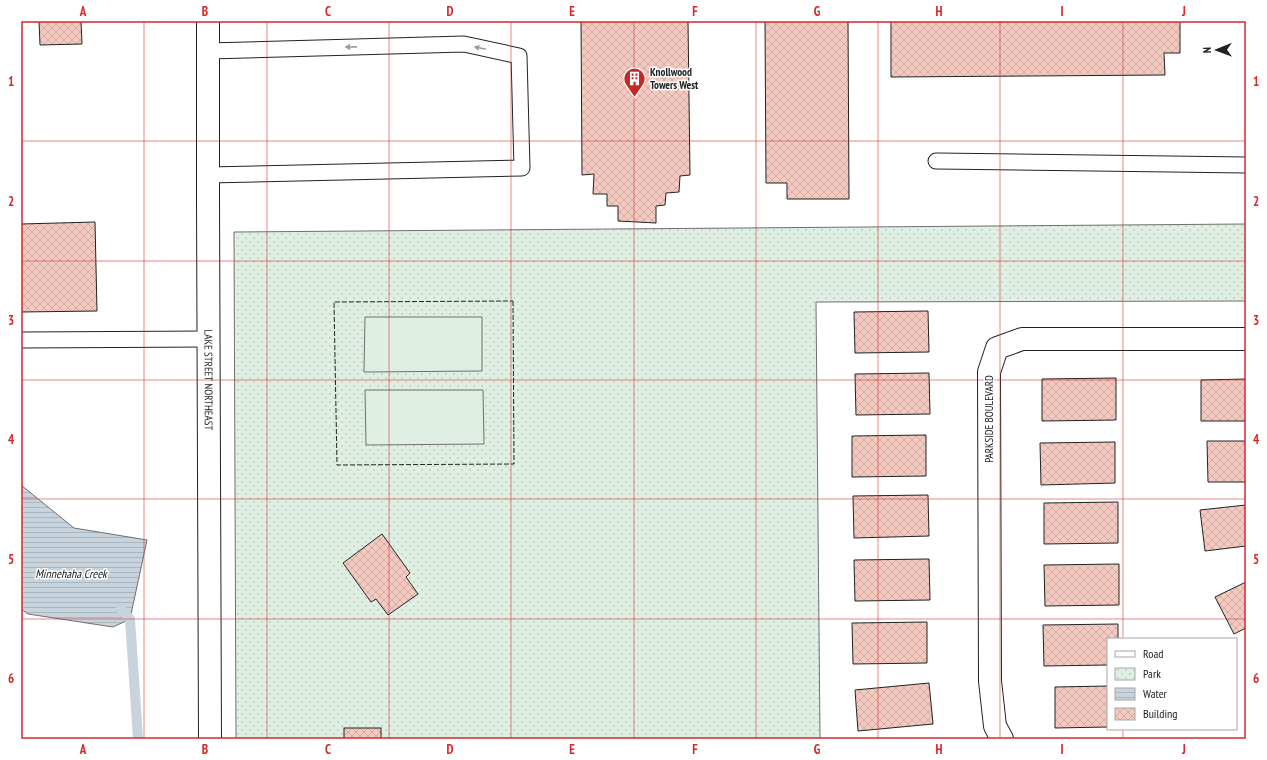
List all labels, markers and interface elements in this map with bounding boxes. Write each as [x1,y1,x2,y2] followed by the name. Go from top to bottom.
[79,3,87,20] text: A
[202,3,208,20] text: B
[325,3,331,20] text: C
[447,3,454,20] text: D
[569,3,575,20] text: E
[692,3,698,20] text: F
[814,3,821,20] text: G
[936,3,943,20] text: H
[1060,3,1064,20] text: I
[1181,3,1186,20] text: J
[1197,30,1237,70] north arrow
[344,44,357,50] one-way arrow
[474,44,486,50] one-way arrow
[1200,47,1214,53] text: N
[622,65,648,98] building icon: Knollwood Towers West
[650,65,699,92] place label: Knollwood Towers West
[8,73,14,90] text: 1
[1253,73,1259,90] text: 1
[8,193,14,210] text: 2
[1253,193,1259,210] text: 2
[8,312,14,329] text: 3
[1253,312,1259,329] text: 3
[201,330,216,431] street label: LAKE STREET NORTHEAST
[982,375,996,463] street label: PARKSIDE BOULEVARD
[8,431,15,448] text: 4
[1253,431,1260,448] text: 4
[8,551,14,568] text: 5
[1253,551,1259,568] text: 5
[35,566,108,581] water label: Minnehaha Creek
[1107,638,1237,730] legend
[1143,646,1163,661] text: Road
[1143,666,1161,681] text: Park
[8,670,14,687] text: 6
[1253,670,1259,687] text: 6
[1143,686,1168,701] text: Water
[1143,706,1178,721] text: Building
[79,741,87,758] text: A
[202,741,208,758] text: B
[325,741,331,758] text: C
[447,741,454,758] text: D
[569,741,575,758] text: E
[692,741,698,758] text: F
[814,741,821,758] text: G
[936,741,943,758] text: H
[1060,741,1064,758] text: I
[1181,741,1186,758] text: J

